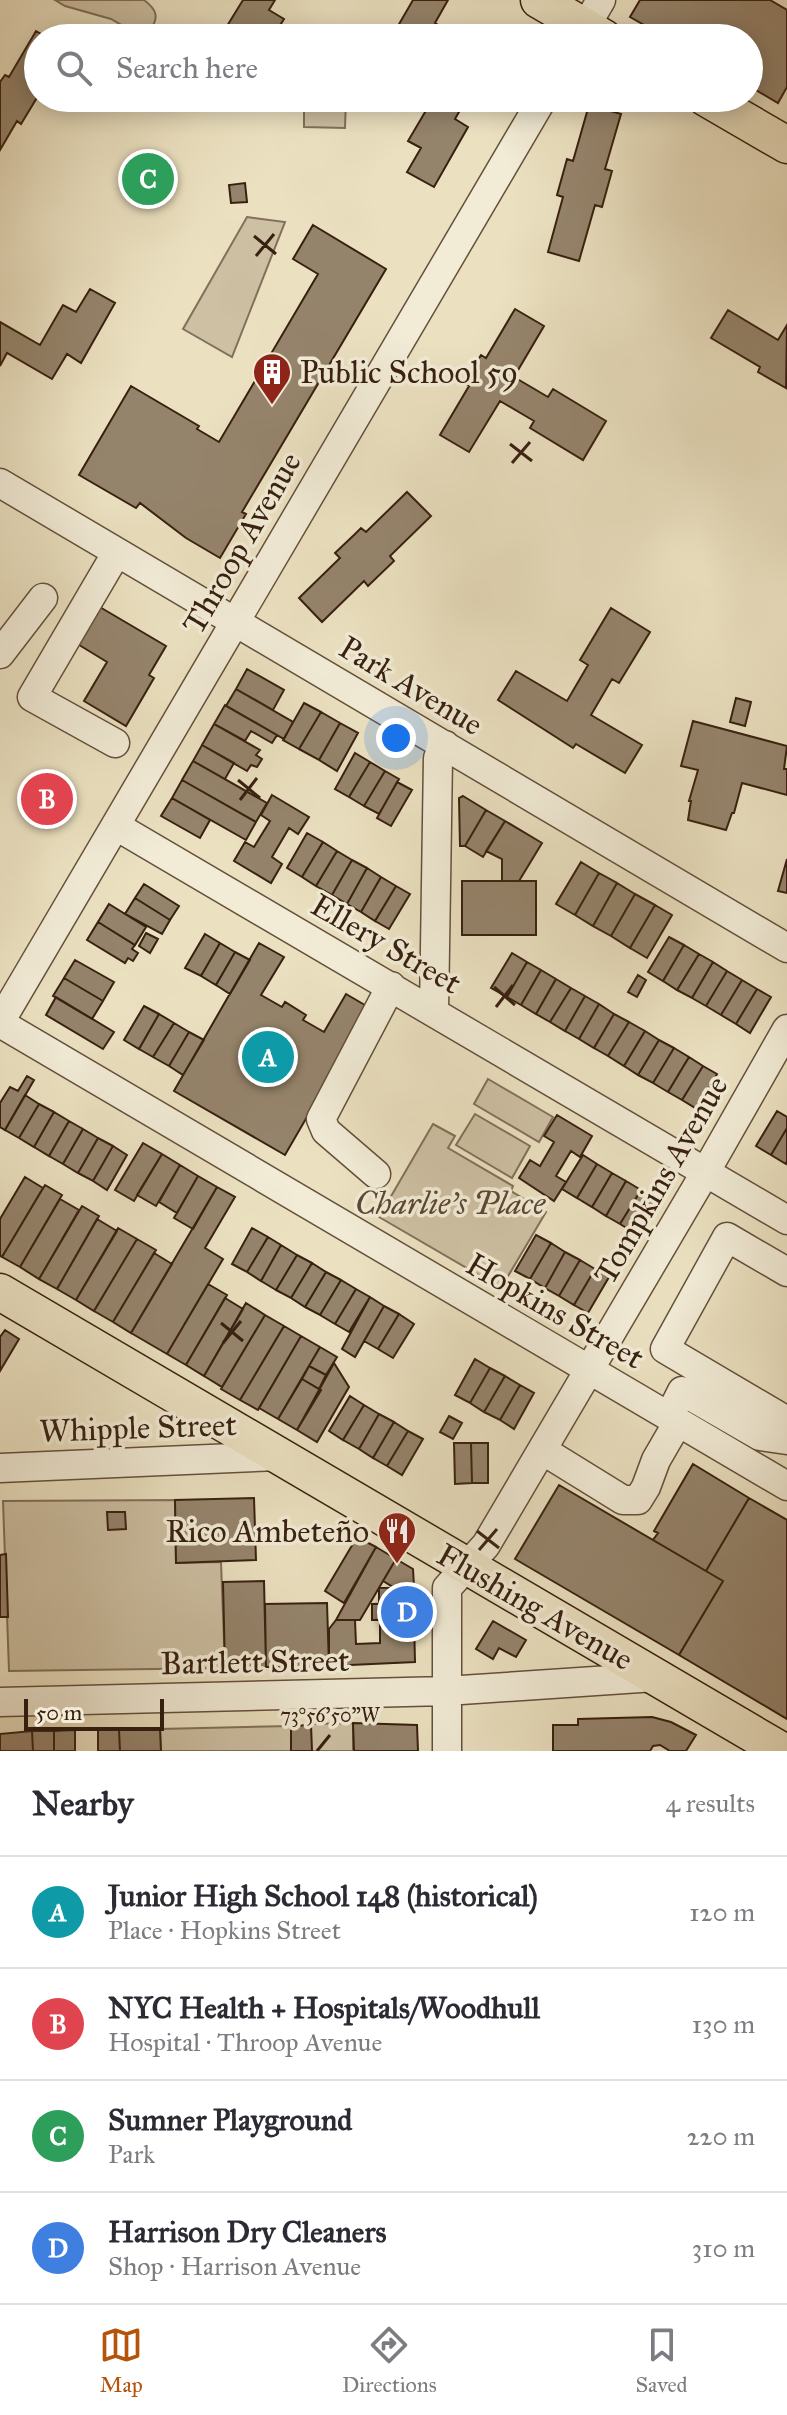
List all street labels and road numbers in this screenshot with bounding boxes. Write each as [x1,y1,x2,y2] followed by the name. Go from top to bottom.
[174,445,310,641] street label: Throop Avenue
[332,628,490,744] street label: Park Avenue
[304,885,468,1003] street label: Ellery Street
[586,1069,736,1291] street label: Tompkins Avenue
[459,1244,651,1378] street label: Hopkins Street
[39,1405,237,1451] street label: Whipple Street
[430,1535,640,1679] street label: Flushing Avenue
[160,1641,350,1683] street label: Bartlett Street

